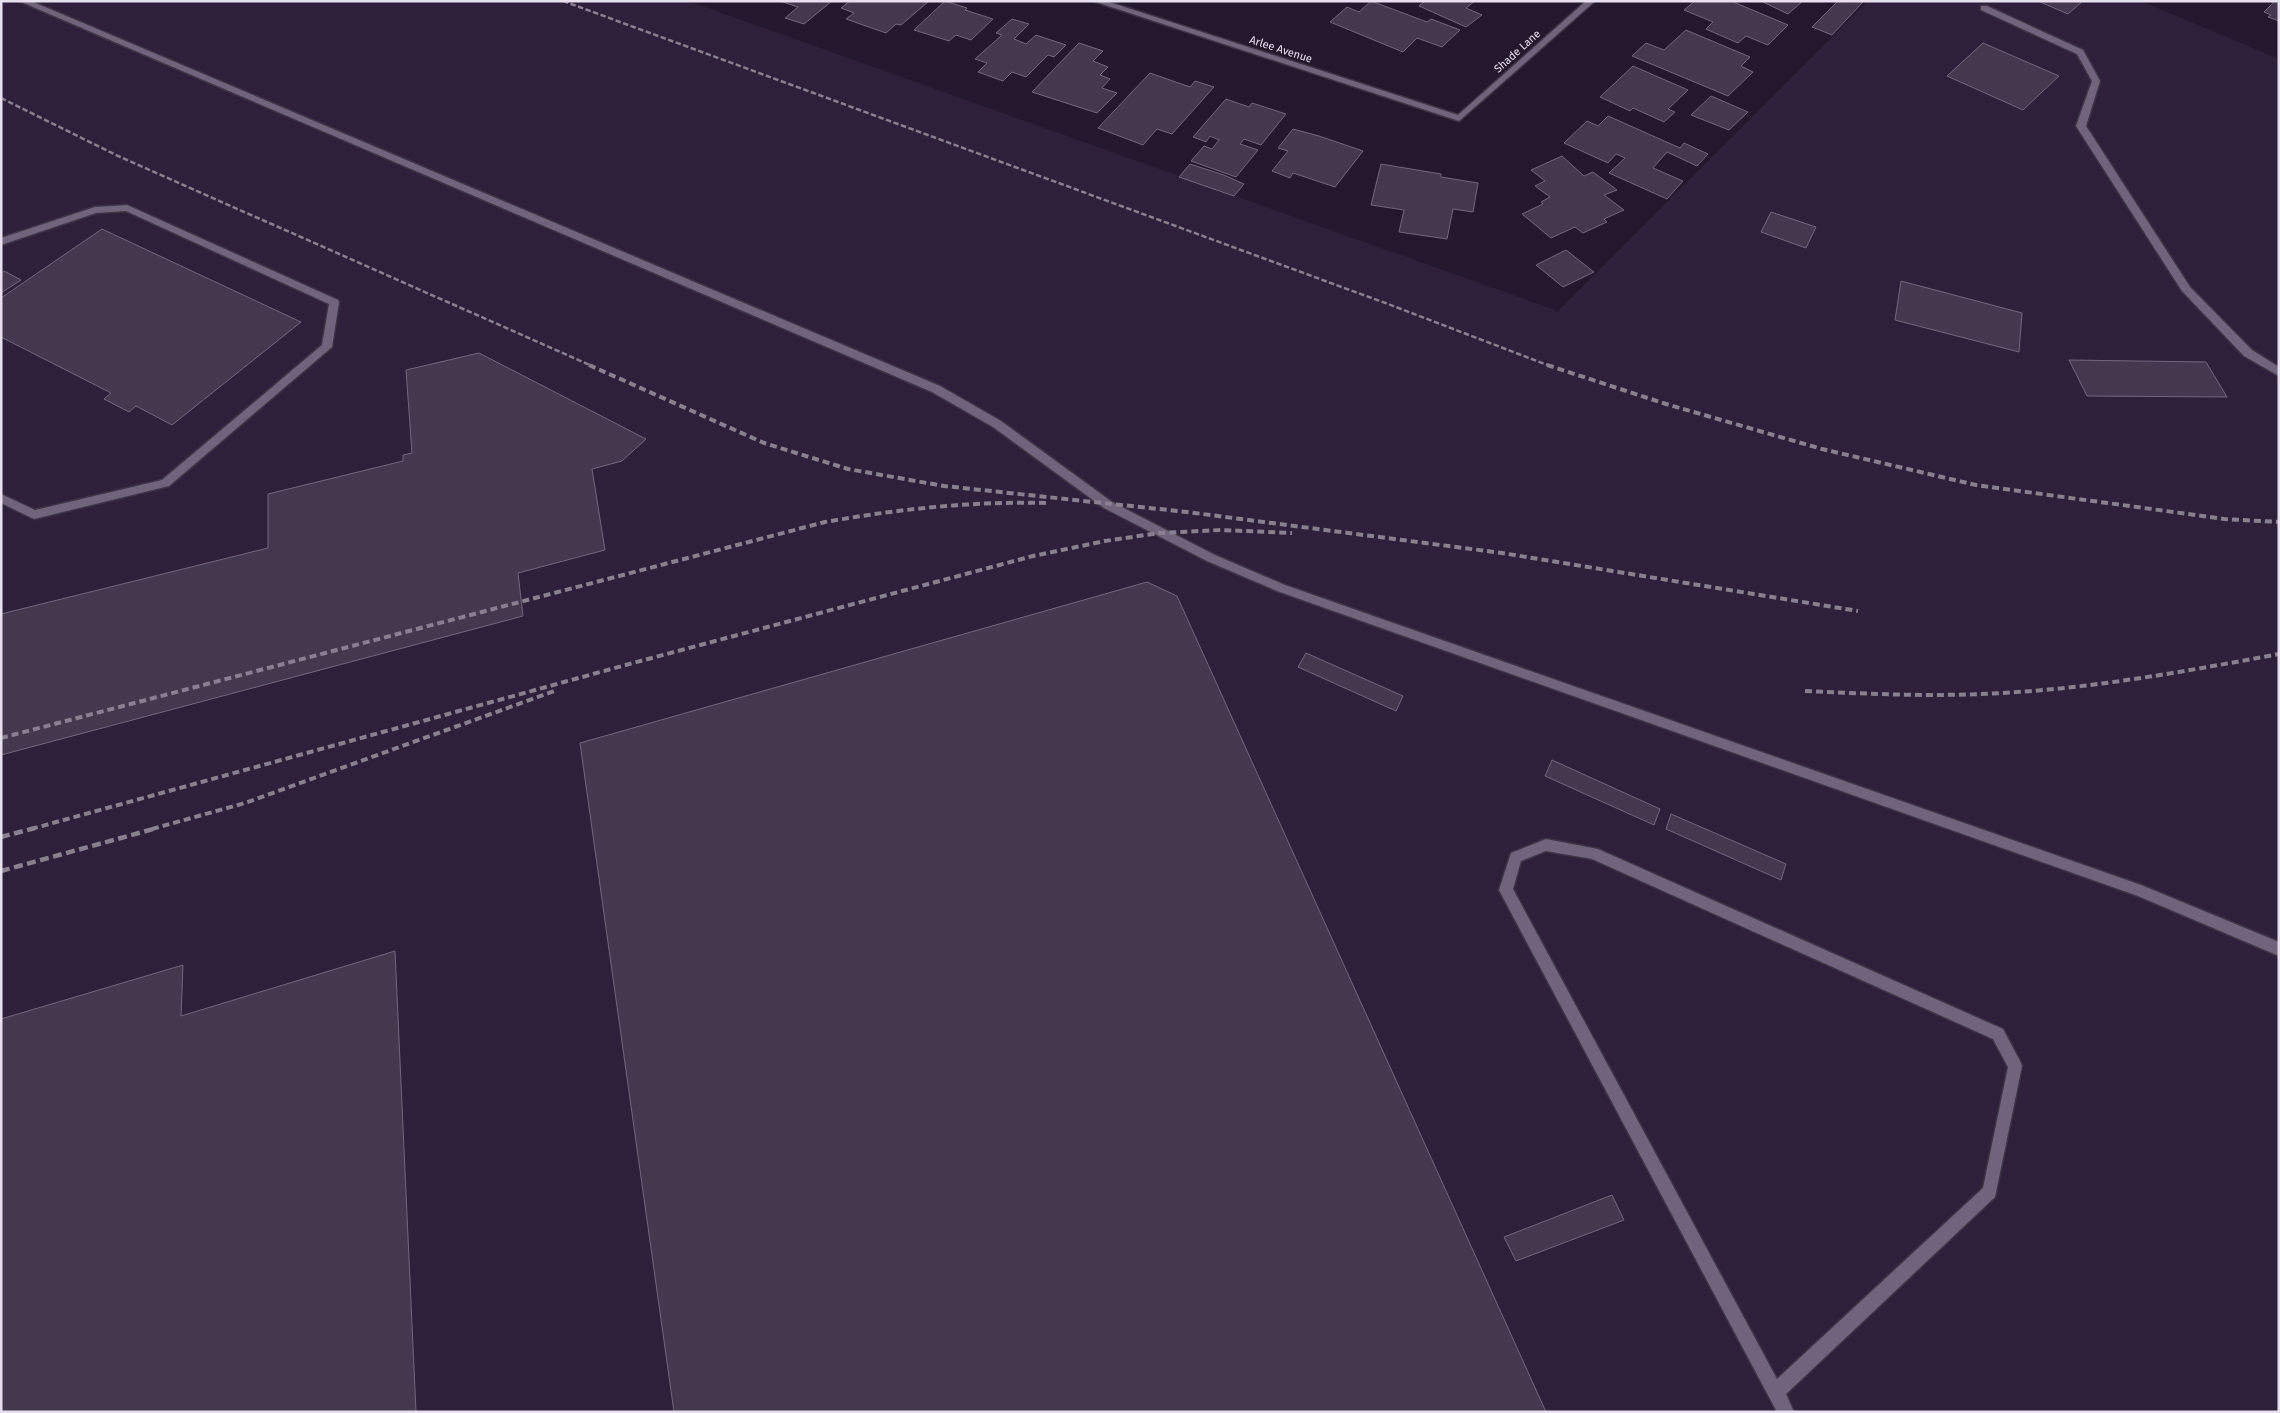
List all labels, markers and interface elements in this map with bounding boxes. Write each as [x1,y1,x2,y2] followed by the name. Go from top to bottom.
[1492,27,1543,76] street label: Shade Lane
[1248,33,1314,66] street label: Arlee Avenue

